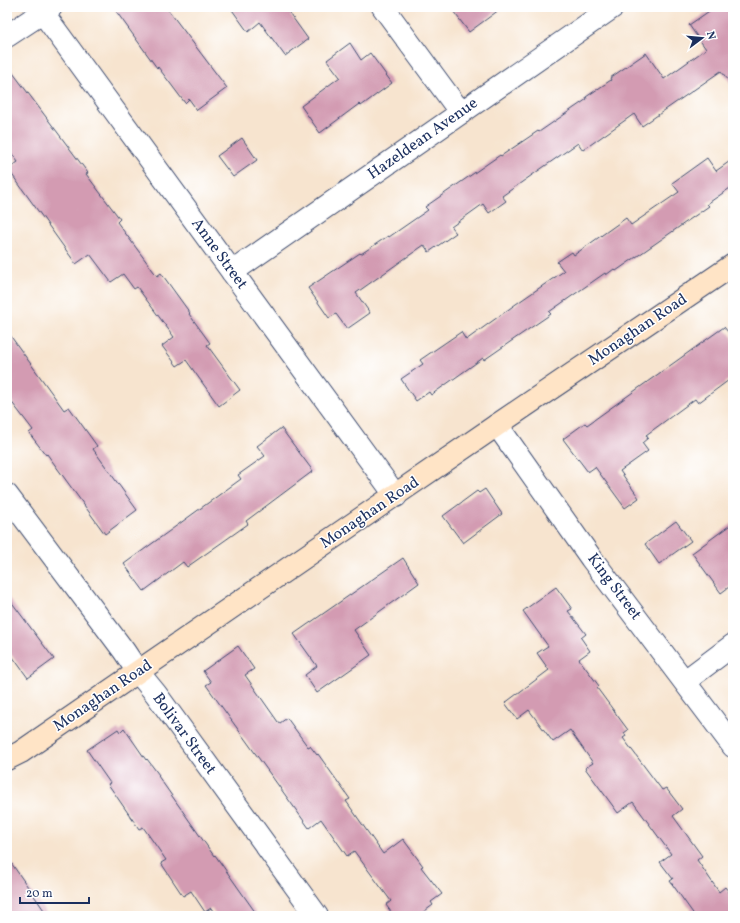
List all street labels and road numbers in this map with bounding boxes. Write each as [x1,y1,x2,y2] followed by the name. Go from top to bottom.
[363,93,483,185] street label: Hazeldean Avenue
[186,214,253,294] street label: Anne Street
[584,289,692,371] street label: Monaghan Road
[316,472,424,554] street label: Monaghan Road
[582,549,647,625] street label: King Street
[49,655,157,737] street label: Monaghan Road
[147,689,221,780] street label: Bolivar Street

